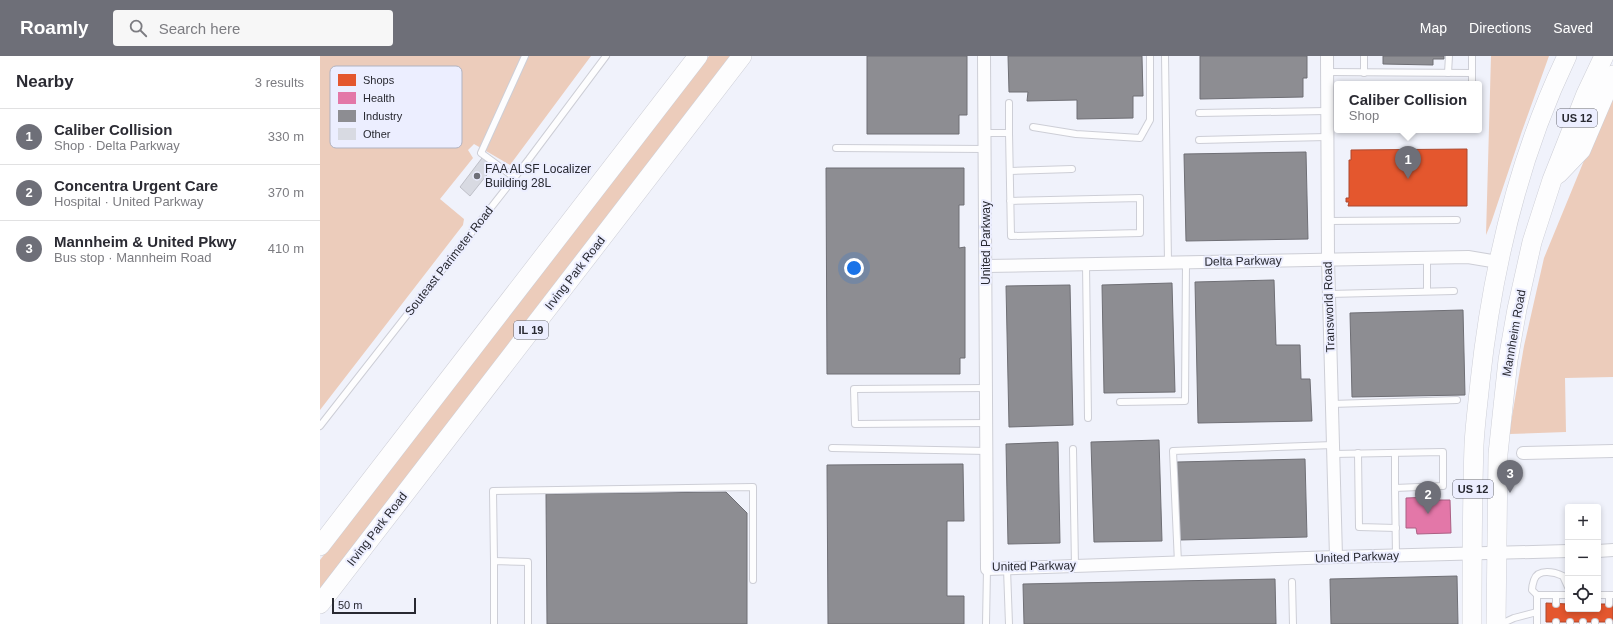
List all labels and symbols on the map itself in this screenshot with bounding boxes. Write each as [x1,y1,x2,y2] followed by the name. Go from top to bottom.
[330,66,462,148] legend
[363,74,395,86] text: Shops
[363,92,395,104] text: Health
[1557,109,1597,127] road number: US 12
[363,110,403,122] text: Industry
[363,128,391,140] text: Other
[1395,146,1421,179] pin: 1
[485,162,591,190] place label: FAA ALSF Localizer Building 28L
[472,171,482,181] marker: FAA ALSF Localizer Building 28L
[979,201,993,285] street label: United Parkway
[402,204,496,318] street label: Souteast Parimeter Road
[542,233,608,313] street label: Irving Park Road
[1204,253,1282,269] street label: Delta Parkway
[844,258,864,278] your location
[1320,261,1338,353] street label: Transworld Road
[1499,288,1529,378] street label: Mannheim Road
[514,321,548,339] road number: IL 19
[1497,460,1523,493] pin: 3
[1453,480,1493,498] road number: US 12
[1415,481,1441,514] pin: 2
[344,489,410,569] street label: Irving Park Road
[1315,549,1399,565] street label: United Parkway
[992,558,1076,574] street label: United Parkway
[332,596,416,615] scale bar

